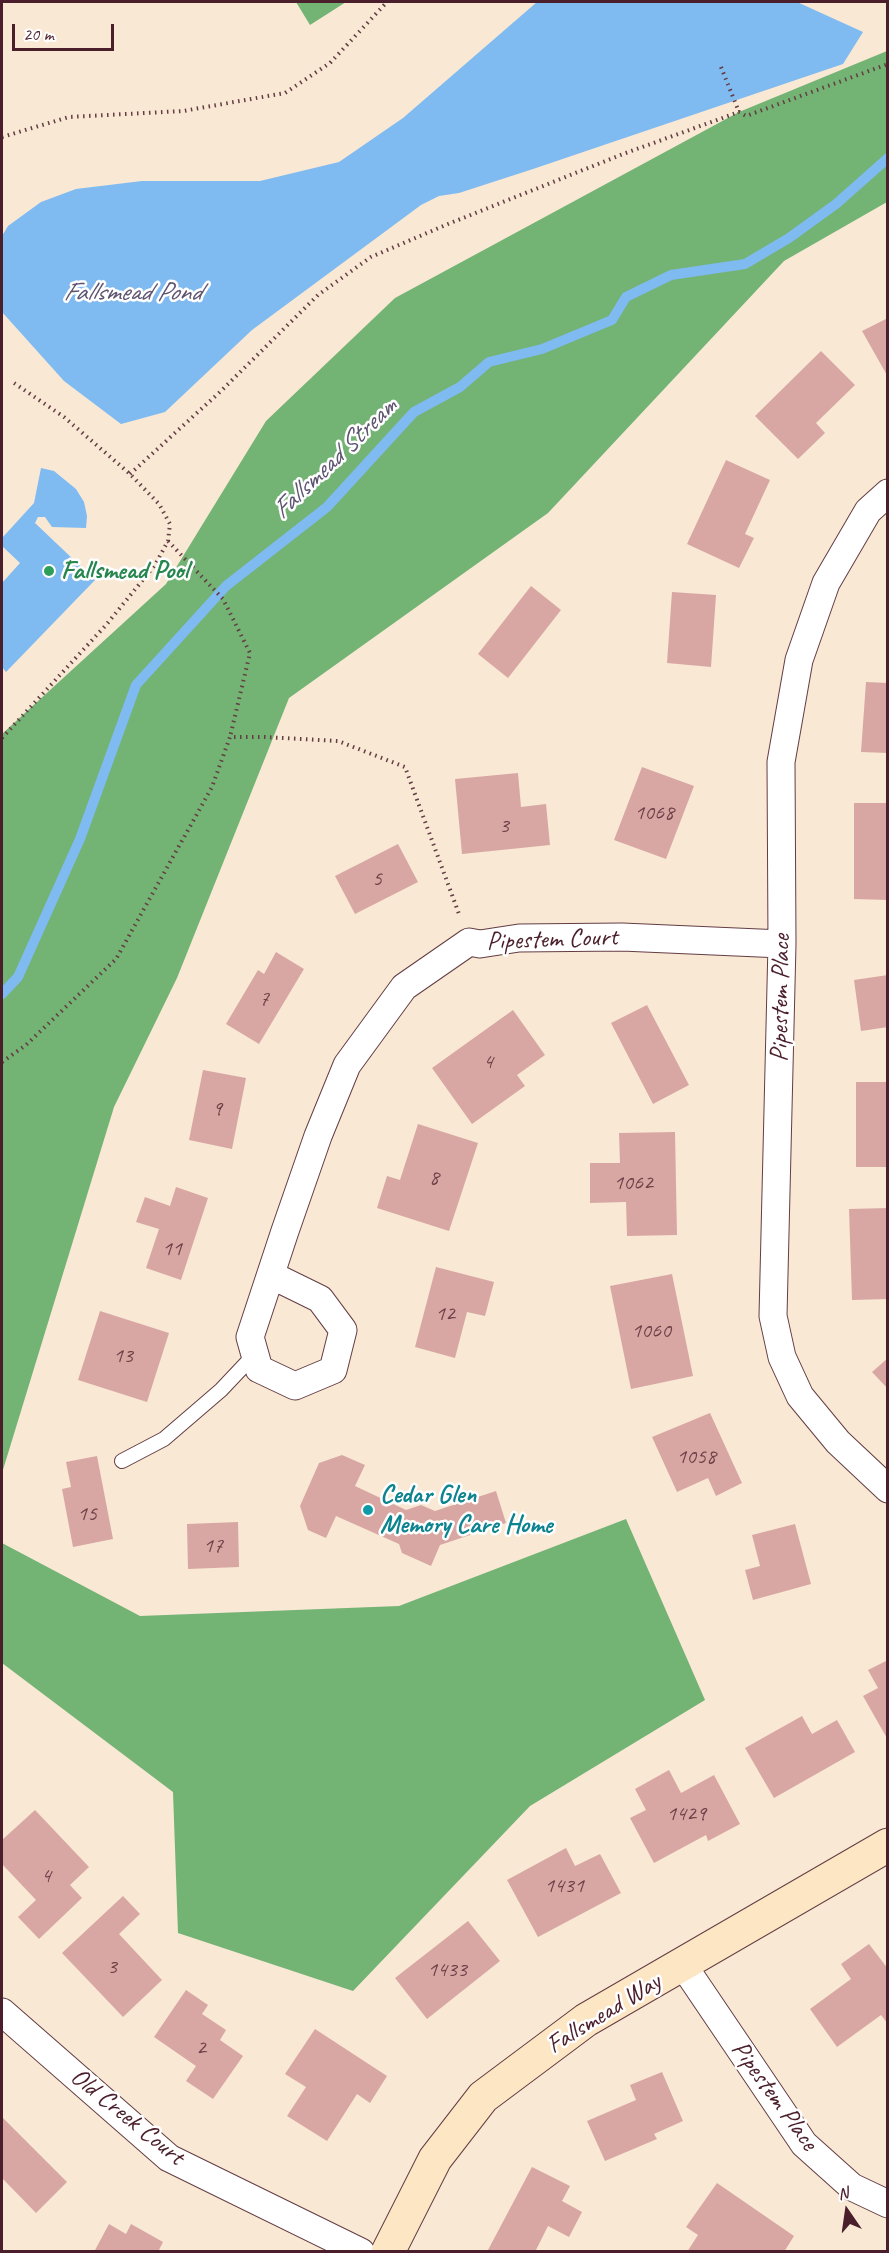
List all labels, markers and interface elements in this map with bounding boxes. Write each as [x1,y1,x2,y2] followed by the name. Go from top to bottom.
[15,12,117,50] scale bar
[23,23,54,45] text: 20 m
[63,277,201,309] water label: Fallsmead Pond
[266,392,404,526] water label: Fallsmead Stream
[61,555,188,587] place label: Fallsmead Pool
[42,564,56,578] marker: Fallsmead Pool
[634,800,674,826] house number: 1068
[499,813,509,839] house number: 3
[372,866,382,892] house number: 5
[486,922,618,958] street label: Pipestem Court
[764,934,798,1062] street label: Pipestem Place
[259,986,269,1012] house number: 7
[483,1049,493,1075] house number: 4
[212,1096,222,1122] house number: 9
[429,1165,439,1191] house number: 8
[613,1170,653,1196] house number: 1062
[162,1236,182,1262] house number: 11
[435,1301,455,1327] house number: 12
[631,1318,671,1344] house number: 1060
[113,1343,133,1369] house number: 13
[676,1444,716,1470] house number: 1058
[380,1479,553,1540] place label: Cedar Glen Memory Care Home
[77,1501,97,1527] house number: 15
[361,1503,375,1517] marker: Cedar Glen Memory Care Home
[203,1533,223,1559] house number: 17
[666,1801,706,1827] house number: 1429
[41,1863,51,1889] house number: 4
[544,1873,584,1899] house number: 1431
[107,1954,117,1980] house number: 3
[427,1957,467,1983] house number: 1433
[541,1967,667,2061] street label: Fallsmead Way
[196,2035,206,2061] house number: 2
[724,2035,824,2157] street label: Pipestem Place
[64,2062,190,2172] street label: Old Creek Court
[817,2181,877,2241] north arrow
[836,2183,850,2204] text: N

